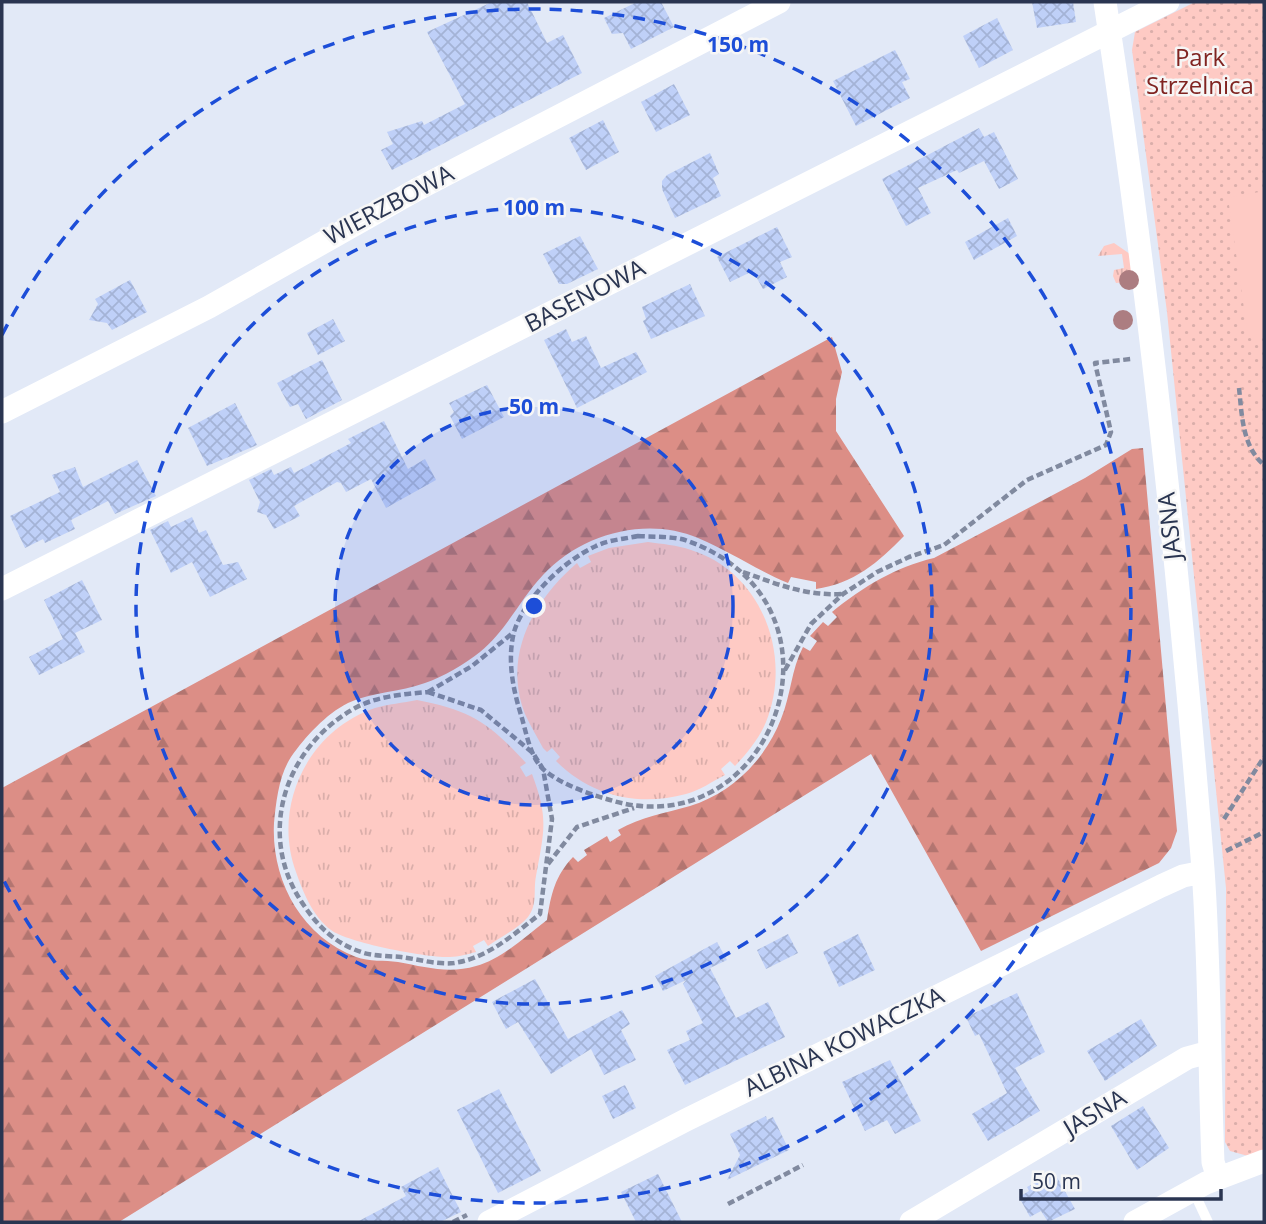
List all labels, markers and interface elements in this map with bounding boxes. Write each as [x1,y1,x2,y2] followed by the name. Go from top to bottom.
[707,30,769,58] text: 150 m
[1146,40,1254,101] park label: Park Strzelnica
[318,155,460,252] street label: WIERZBOWA
[503,193,565,221] text: 100 m
[518,250,651,339] street label: BASENOWA
[509,392,559,420] text: 50 m
[1148,490,1189,564] street label: JASNA
[522,594,546,618] centre of rings
[738,977,950,1103] street label: ALBINA KOWACZKA
[1055,1080,1133,1144] street label: JASNA
[1021,1158,1220,1202] scale bar
[1032,1167,1081,1195] text: 50 m

